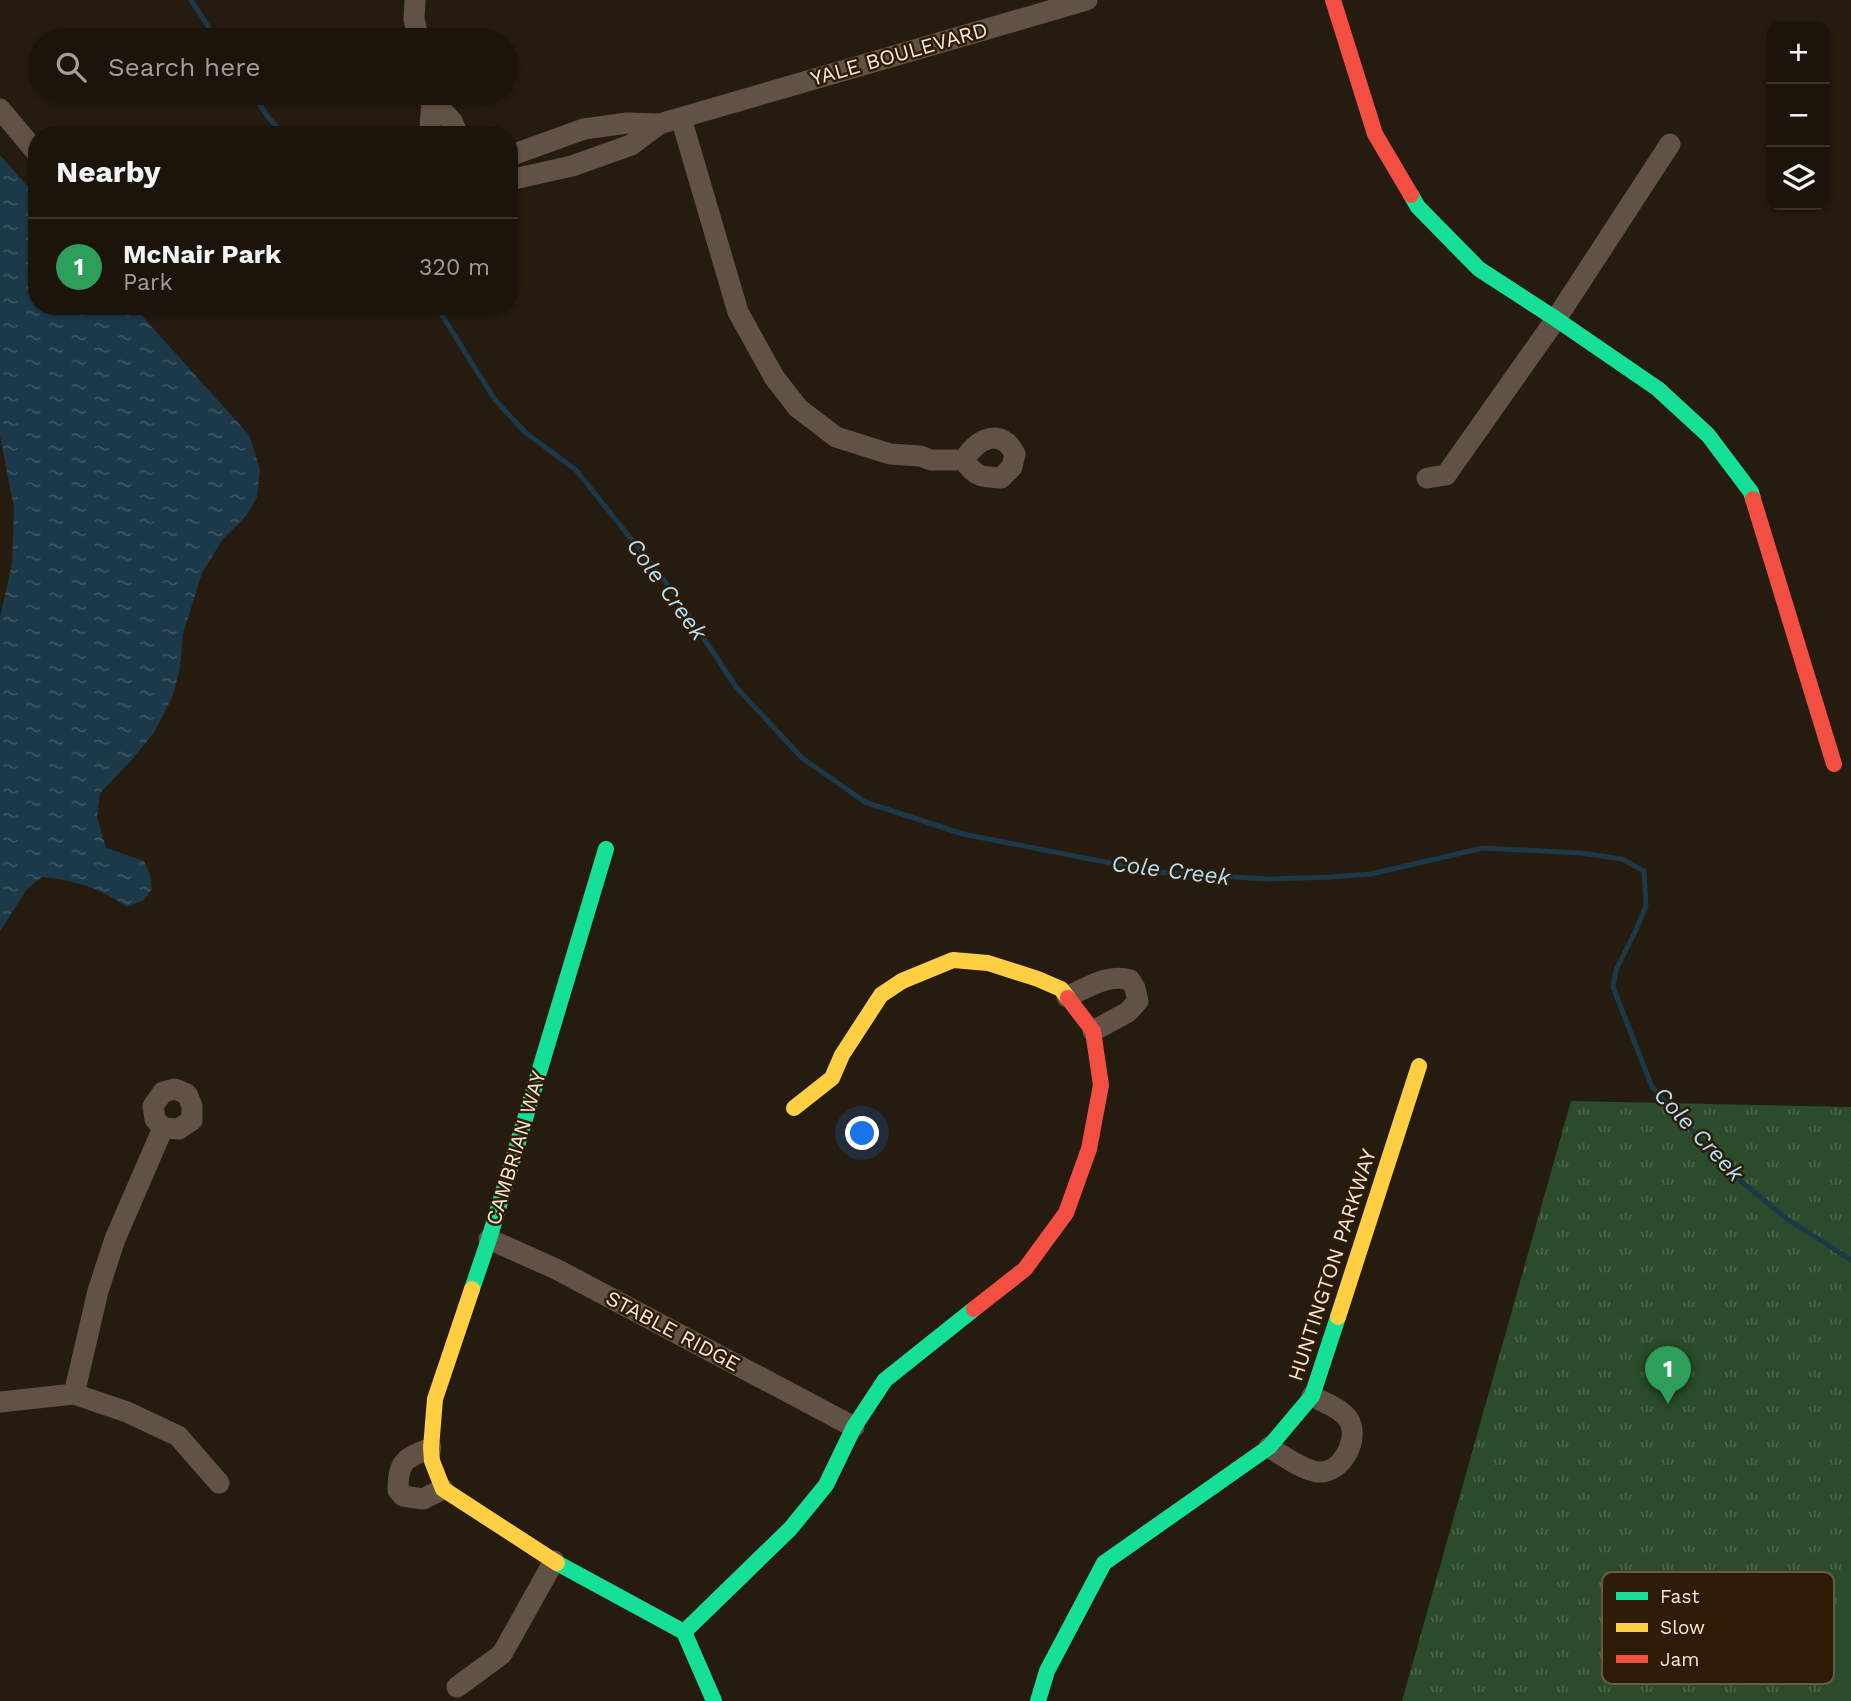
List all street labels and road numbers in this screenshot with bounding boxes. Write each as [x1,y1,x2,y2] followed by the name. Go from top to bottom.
[807,16,990,91] street label: YALE BOULEVARD
[480,1068,551,1228] street label: CAMBRIAN WAY
[1282,1146,1381,1384] street label: HUNTINGTON PARKWAY
[602,1285,745,1376] street label: STABLE RIDGE

